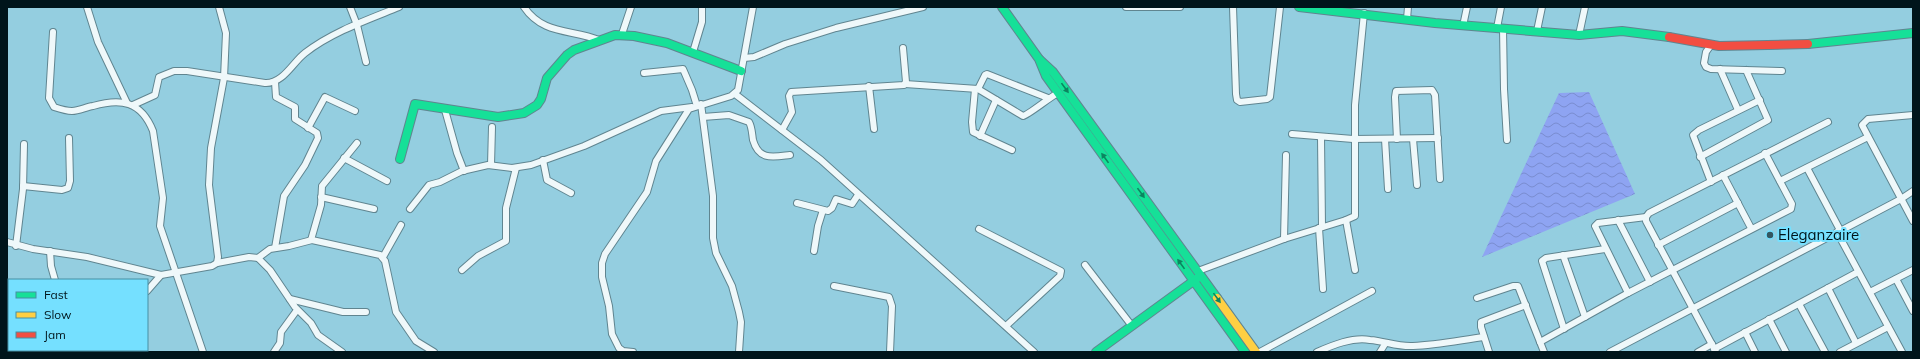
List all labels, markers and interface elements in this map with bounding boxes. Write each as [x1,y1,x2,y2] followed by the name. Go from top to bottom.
[1061,82,1069,93] one-way arrow
[1101,153,1109,164] one-way arrow
[1137,187,1145,198] one-way arrow
[1778,225,1859,244] place label: Eleganzaire
[1765,230,1775,240] marker: Eleganzaire
[1177,259,1185,269] one-way arrow
[8,279,148,351] legend
[44,287,68,302] text: Fast
[1213,293,1221,304] one-way arrow
[44,307,72,322] text: Slow
[44,327,66,342] text: Jam

